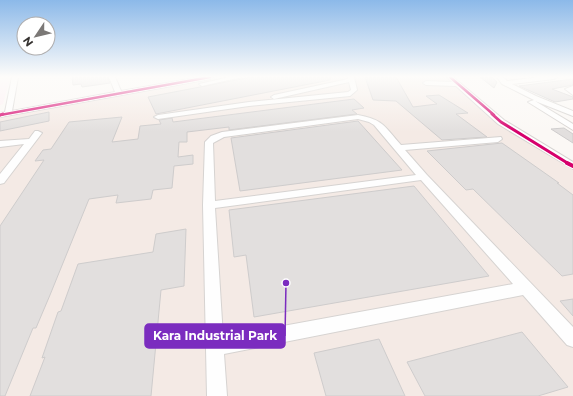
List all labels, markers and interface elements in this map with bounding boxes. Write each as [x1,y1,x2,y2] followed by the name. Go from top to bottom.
[16,16,56,56] north arrow
[20,34,36,49] text: N
[145,324,285,348] callout: Kara Industrial Park
[153,328,277,343] text: Kara Industrial Park

